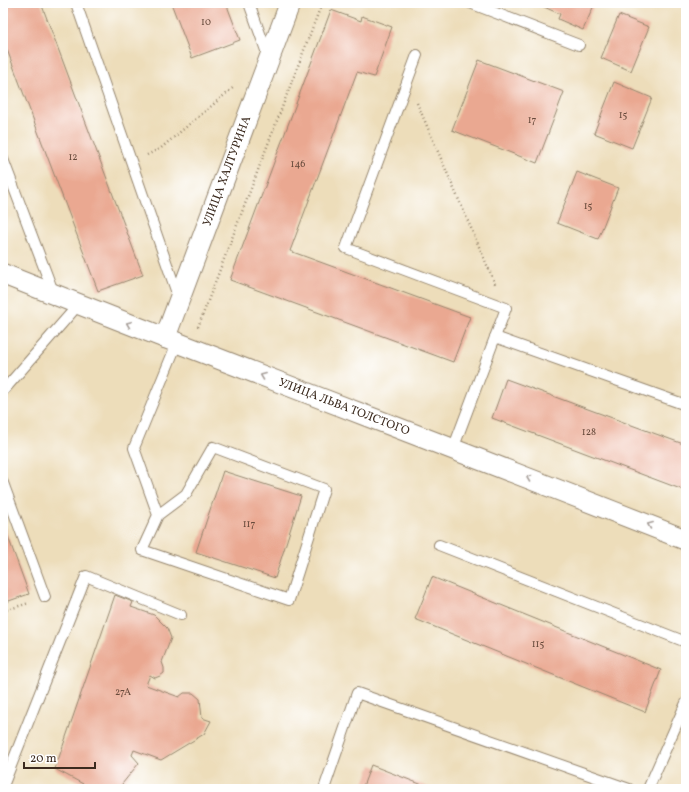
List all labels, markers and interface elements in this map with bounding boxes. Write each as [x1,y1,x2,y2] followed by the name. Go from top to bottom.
[201,15,211,29] house number: 10
[619,108,628,122] house number: 15
[199,113,255,229] street label: УЛИЦА ХАЛТУРИНА
[528,113,537,127] house number: 17
[68,150,78,164] house number: 12
[291,157,305,171] house number: 146
[584,199,593,213] house number: 15
[125,321,133,329] one-way arrow
[260,373,267,381] one-way arrow
[276,375,412,440] street label: УЛИЦА ЛЬВА ТОЛСТОГО
[582,425,596,439] house number: 128
[525,474,532,482] one-way arrow
[243,517,255,531] house number: 117
[646,522,653,530] one-way arrow
[532,637,544,651] house number: 115
[115,685,131,699] house number: 27А
[24,744,95,770] scale bar
[30,751,57,767] text: 20 m

